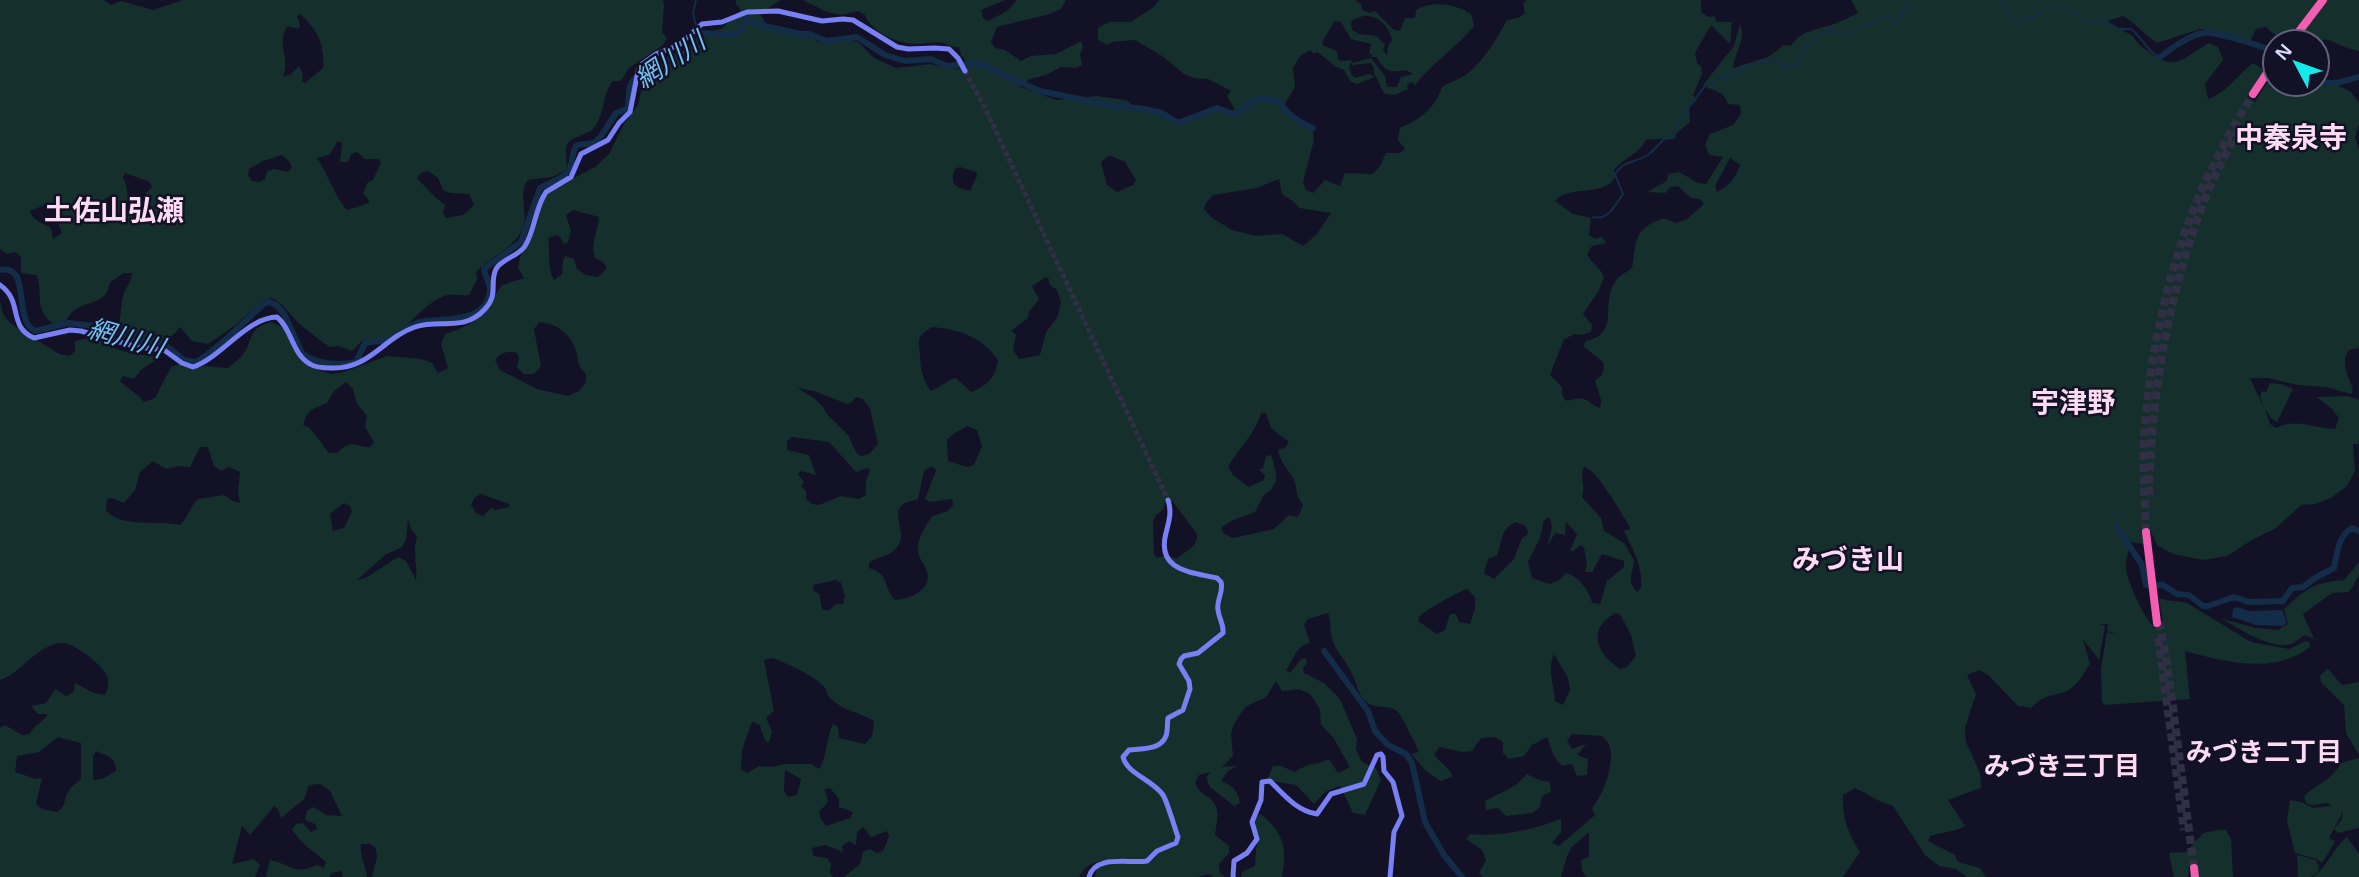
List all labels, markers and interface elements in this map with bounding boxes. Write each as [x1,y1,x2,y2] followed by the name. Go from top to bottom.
[629,24,713,94] water label: 網川川
[2261,28,2331,98] north arrow
[2271,40,2296,64] text: N
[2235,122,2347,153] district label: 中秦泉寺
[44,195,184,226] district label: 土佐山弘瀬
[84,313,171,364] water label: 網川川
[2031,387,2115,418] district label: 宇津野
[1792,544,1904,575] district label: みづき山
[2186,737,2342,767] district label: みづき二丁目
[1984,751,2140,781] district label: みづき三丁目

